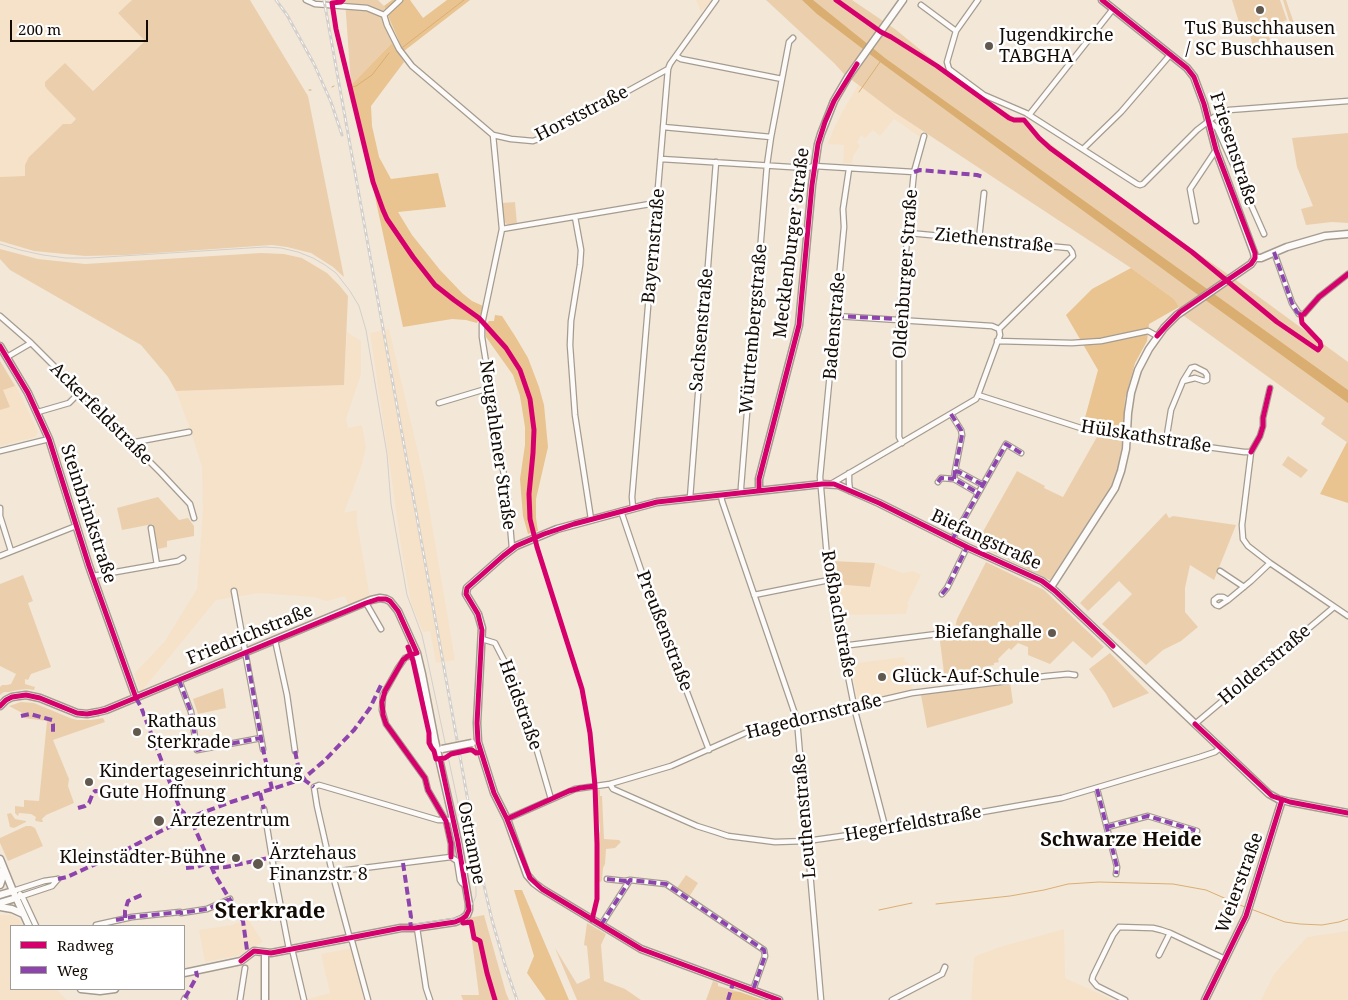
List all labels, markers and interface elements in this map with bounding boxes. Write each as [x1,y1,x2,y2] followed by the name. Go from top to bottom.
[1254,4,1266,16] marker: TuS Buschhausen / SC Buschhausen
[12,10,150,42] scale bar
[1185,18,1335,60] place label: TuS Buschhausen / SC Buschhausen
[18,19,61,39] text: 200 m
[999,25,1114,68] place label: Jugendkirche TABGHA
[983,40,995,52] marker: Jugendkirche TABGHA
[532,81,632,147] street label: Horststraße
[1205,90,1261,208] street label: Friesenstraße
[770,146,814,340] street label: Mecklenburger Straße
[638,188,670,304] street label: Bayernstraße
[889,188,923,360] street label: Oldenburger Straße
[934,224,1054,258] street label: Ziethenstraße
[736,243,772,415] street label: Württembergstraße
[686,268,718,392] street label: Sachsenstraße
[820,271,850,381] street label: Badenstraße
[45,358,157,470] street label: Ackerfeldstraße
[474,359,520,531] street label: Neugahlener Straße
[1079,416,1213,458] street label: Hülskathstraße
[55,442,121,586] street label: Steinbrinkstraße
[927,505,1045,575] street label: Biefangstraße
[816,548,860,680] street label: Roßbachstraße
[631,568,697,694] street label: Preußenstraße
[184,600,316,670] street label: Friedrichstraße
[1215,620,1315,710] street label: Holderstraße
[934,622,1042,644] place label: Biefanghalle
[1046,627,1058,639] marker: Biefanghalle
[494,657,546,753] street label: Heidstraße
[892,666,1040,688] place label: Glück-Auf-Schule
[876,671,888,683] marker: Glück-Auf-Schule
[744,690,884,744] street label: Hagedornstraße
[147,711,231,754] place label: Rathaus Sterkrade
[131,726,143,738] marker: Rathaus Sterkrade
[789,753,821,879] street label: Leuthenstraße
[99,761,303,804] place label: Kindertageseinrichtung Gute Hoffnung
[83,776,95,788] marker: Kindertageseinrichtung Gute Hoffnung
[452,800,490,886] street label: Ostrampe
[843,801,983,847] street label: Hegerfeldstraße
[170,810,290,832] place label: Ärztezentrum
[152,814,166,828] marker: Ärztezentrum
[1040,828,1202,852] district label: Schwarze Heide
[1212,830,1268,936] street label: Weierstraße
[269,843,368,886] place label: Ärztehaus Finanzstr. 8
[59,847,226,869] place label: Kleinstädter-Bühne
[230,852,242,864] marker: Kleinstädter-Bühne
[251,857,265,871] marker: Ärztehaus Finanzstr. 8
[215,899,325,925] district label: Sterkrade
[10,925,185,990] legend
[57,935,114,955] text: Radweg
[57,960,88,980] text: Weg

